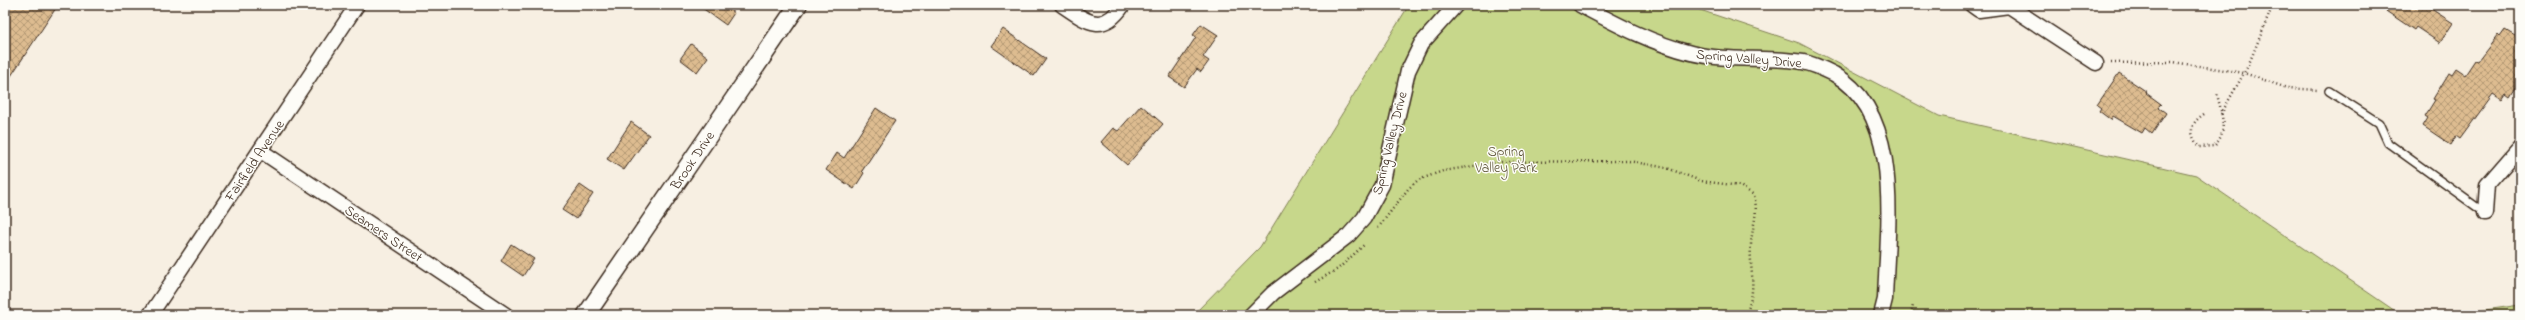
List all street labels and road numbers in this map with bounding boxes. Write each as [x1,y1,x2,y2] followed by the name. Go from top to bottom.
[1695,44,1803,76] street label: Spring Valley Drive
[1367,89,1415,197] street label: Spring Valley Drive
[220,115,291,207] street label: Fairfield Avenue
[665,127,721,195] street label: Brook Drive
[340,200,427,268] street label: Seamers Street

